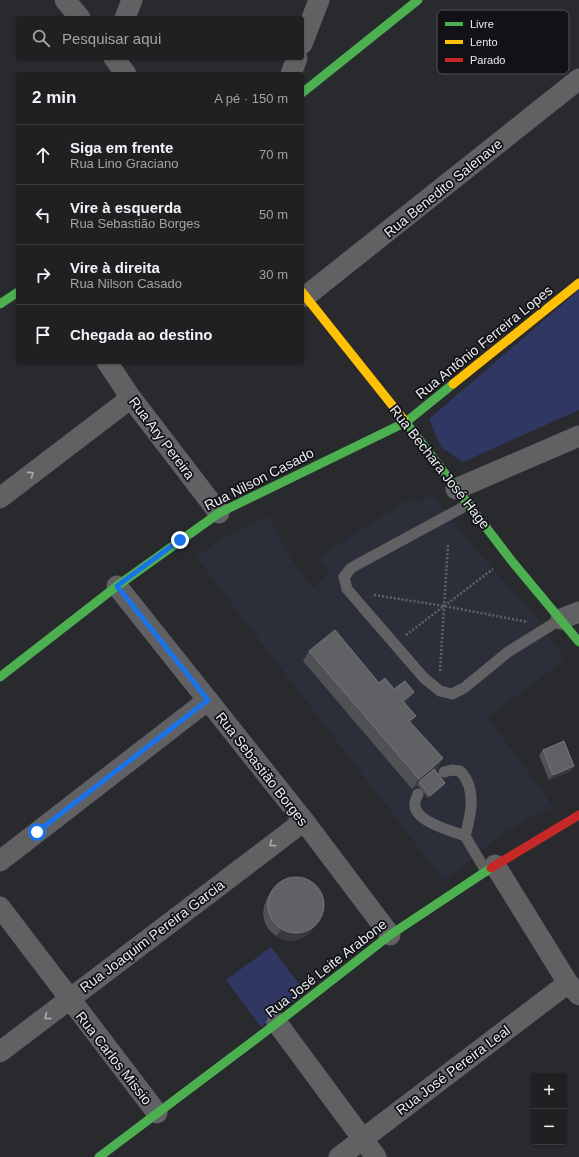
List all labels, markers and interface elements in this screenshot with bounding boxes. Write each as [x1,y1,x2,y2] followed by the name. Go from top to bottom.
[437,10,569,74] legend
[16,16,304,60] search box
[470,18,494,30] text: Livre
[30,27,52,49] icon: search
[62,30,161,47] text: Pesquisar aqui
[470,36,498,48] text: Lento
[470,54,505,66] text: Parado
[32,88,76,107] text: 2 min
[214,91,288,106] text: A pé · 150 m
[381,135,505,241] street label: Rua Benedito Salenave
[70,139,173,156] text: Siga em frente
[32,144,54,166] icon: ahead
[259,147,288,162] text: 70 m
[70,156,178,171] text: Rua Lino Graciano
[70,199,181,216] text: Vire à esquerda
[32,204,54,226] icon: left
[259,207,288,222] text: 50 m
[70,216,200,231] text: Rua Sebastião Borges
[70,259,160,276] text: Vire à direita
[32,264,54,286] icon: right
[259,267,288,282] text: 30 m
[70,276,182,291] text: Rua Nilson Casado
[412,282,556,402] street label: Rua Antônio Ferreira Lopes
[32,324,54,346] icon: arrive
[70,326,213,343] text: Chegada ao destino
[126,394,198,482] street label: Rua Ary Pereira
[387,402,493,532] street label: Rua Bechara José Hage
[202,444,317,514] street label: Rua Nilson Casado
[27,471,34,479] one-way arrow
[171,531,189,549] route end
[213,709,311,829] street label: Rua Sebastião Borges
[28,823,46,841] route start
[270,840,277,847] one-way arrow
[77,876,228,996] street label: Rua Joaquim Pereira Garcia
[262,916,390,1020] street label: Rua José Leite Arabone
[73,1008,155,1108] street label: Rua Carlos Missio
[44,1012,51,1019] one-way arrow
[393,1022,513,1118] street label: Rua José Pereira Leal
[531,1073,567,1145] map controls
[531,1073,567,1109] button: +
[531,1109,567,1145] button: −

